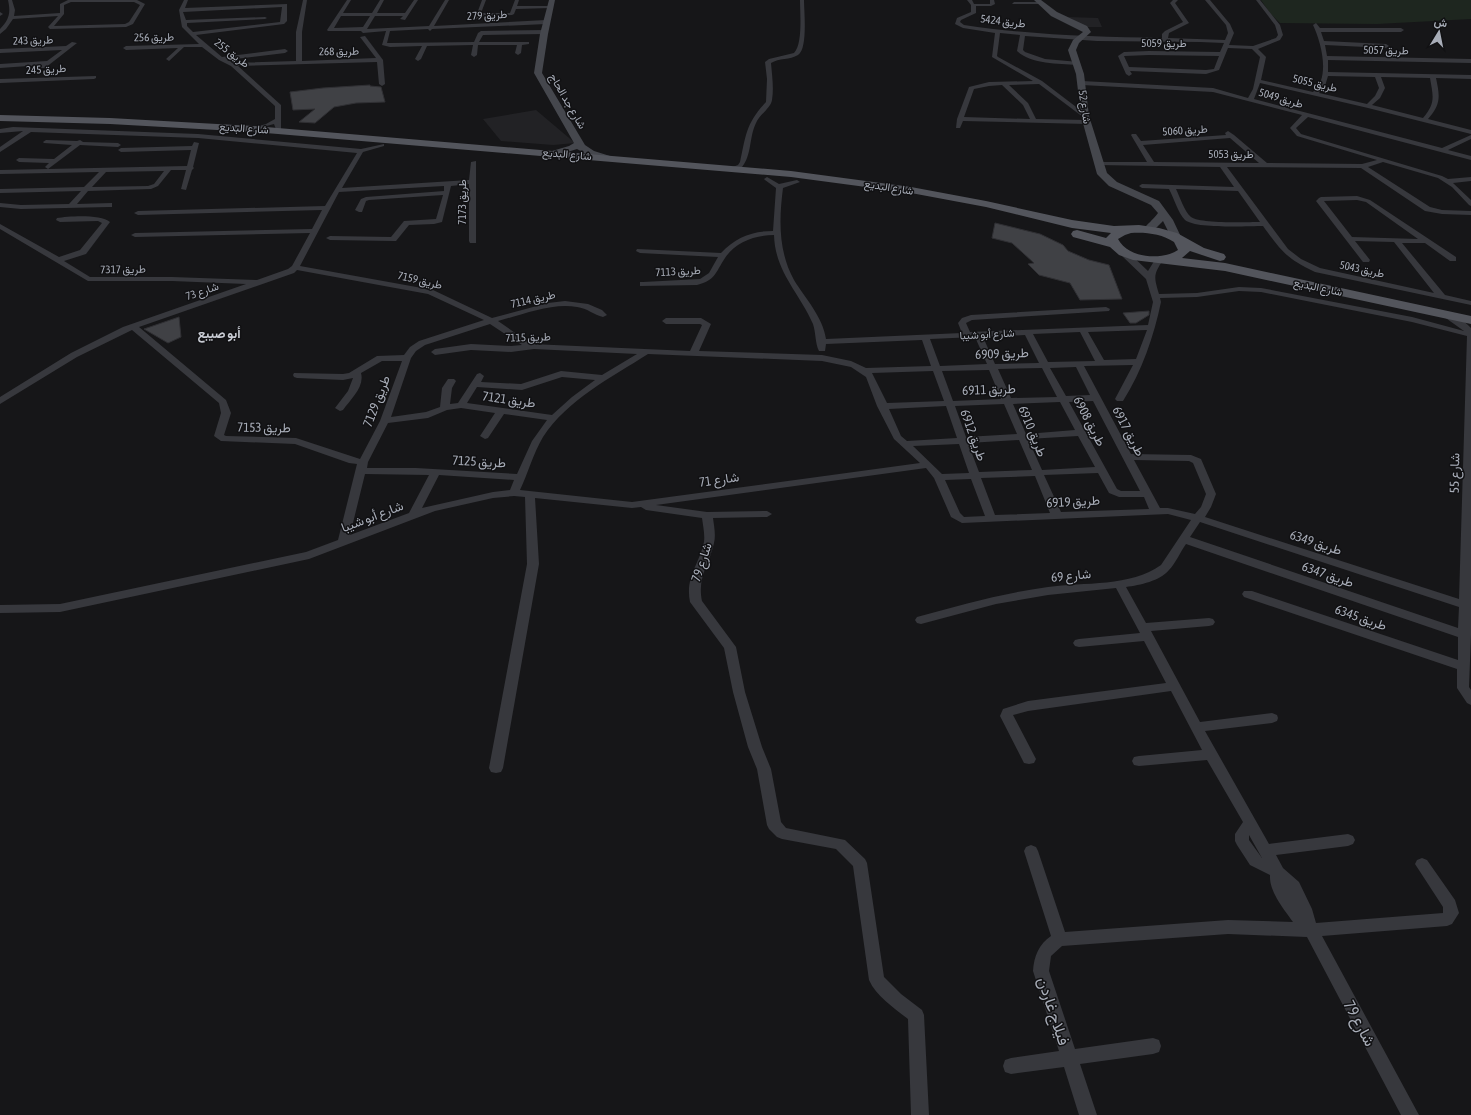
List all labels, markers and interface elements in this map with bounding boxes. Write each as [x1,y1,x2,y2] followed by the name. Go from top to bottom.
[467,8,508,23] street label: طريق 279
[980,12,1026,31] street label: طريق 5424
[1419,12,1459,52] north arrow
[1433,15,1448,30] text: ش
[134,31,174,44] street label: طريق 256
[13,33,53,48] street label: طريق 243
[212,36,252,71] street label: طريق 255
[1141,37,1187,50] street label: طريق 5059
[1363,44,1409,57] street label: طريق 5057
[319,45,359,58] street label: طريق 268
[26,62,67,77] street label: طريق 245
[546,71,589,132] street label: شارع جد الحاج
[1291,72,1339,95] street label: طريق 5055
[1257,86,1305,111] street label: طريق 5049
[1074,89,1094,125] street label: شارع 52
[219,120,270,138] street label: شارع البديع
[1162,122,1208,139] street label: طريق 5060
[542,146,593,164] street label: شارع البديع
[1208,148,1254,161] street label: طريق 5053
[863,177,915,199] street label: شارع البديع
[456,179,469,225] street label: طريق 7173
[1338,258,1386,281] street label: طريق 5043
[100,263,146,276] street label: طريق 7317
[655,264,701,279] street label: طريق 7113
[396,269,444,292] street label: طريق 7159
[1292,276,1344,300] street label: شارع البديع
[184,280,221,304] street label: شارع 73
[509,288,557,311] street label: طريق 7114
[197,326,241,343] district label: أبو صيبع
[959,327,1015,343] street label: شارع أبو شيبا
[505,330,551,345] street label: طريق 7115
[975,345,1029,363] street label: طريق 6909
[360,373,394,429] street label: طريق 7129
[962,381,1016,399] street label: طريق 6911
[481,388,537,412] street label: طريق 7121
[1069,394,1109,449] street label: طريق 6908
[1014,404,1050,459] street label: طريق 6910
[1108,404,1148,459] street label: طريق 6917
[956,407,990,463] street label: طريق 6912
[237,420,291,436] street label: طريق 7153
[452,453,506,471] street label: طريق 7125
[1447,453,1464,493] street label: شارع 55
[698,469,740,492] street label: شارع 71
[1046,493,1100,511] street label: طريق 6919
[339,498,406,537] street label: شارع أبو شيبا
[1288,527,1344,559] street label: طريق 6349
[688,541,717,584] street label: شارع 79
[1300,559,1356,591] street label: طريق 6347
[1050,566,1092,587] street label: شارع 69
[1333,602,1389,634] street label: طريق 6345
[1032,975,1074,1048] street label: فيلاج غاردن
[1338,997,1380,1050] street label: شارع 79

